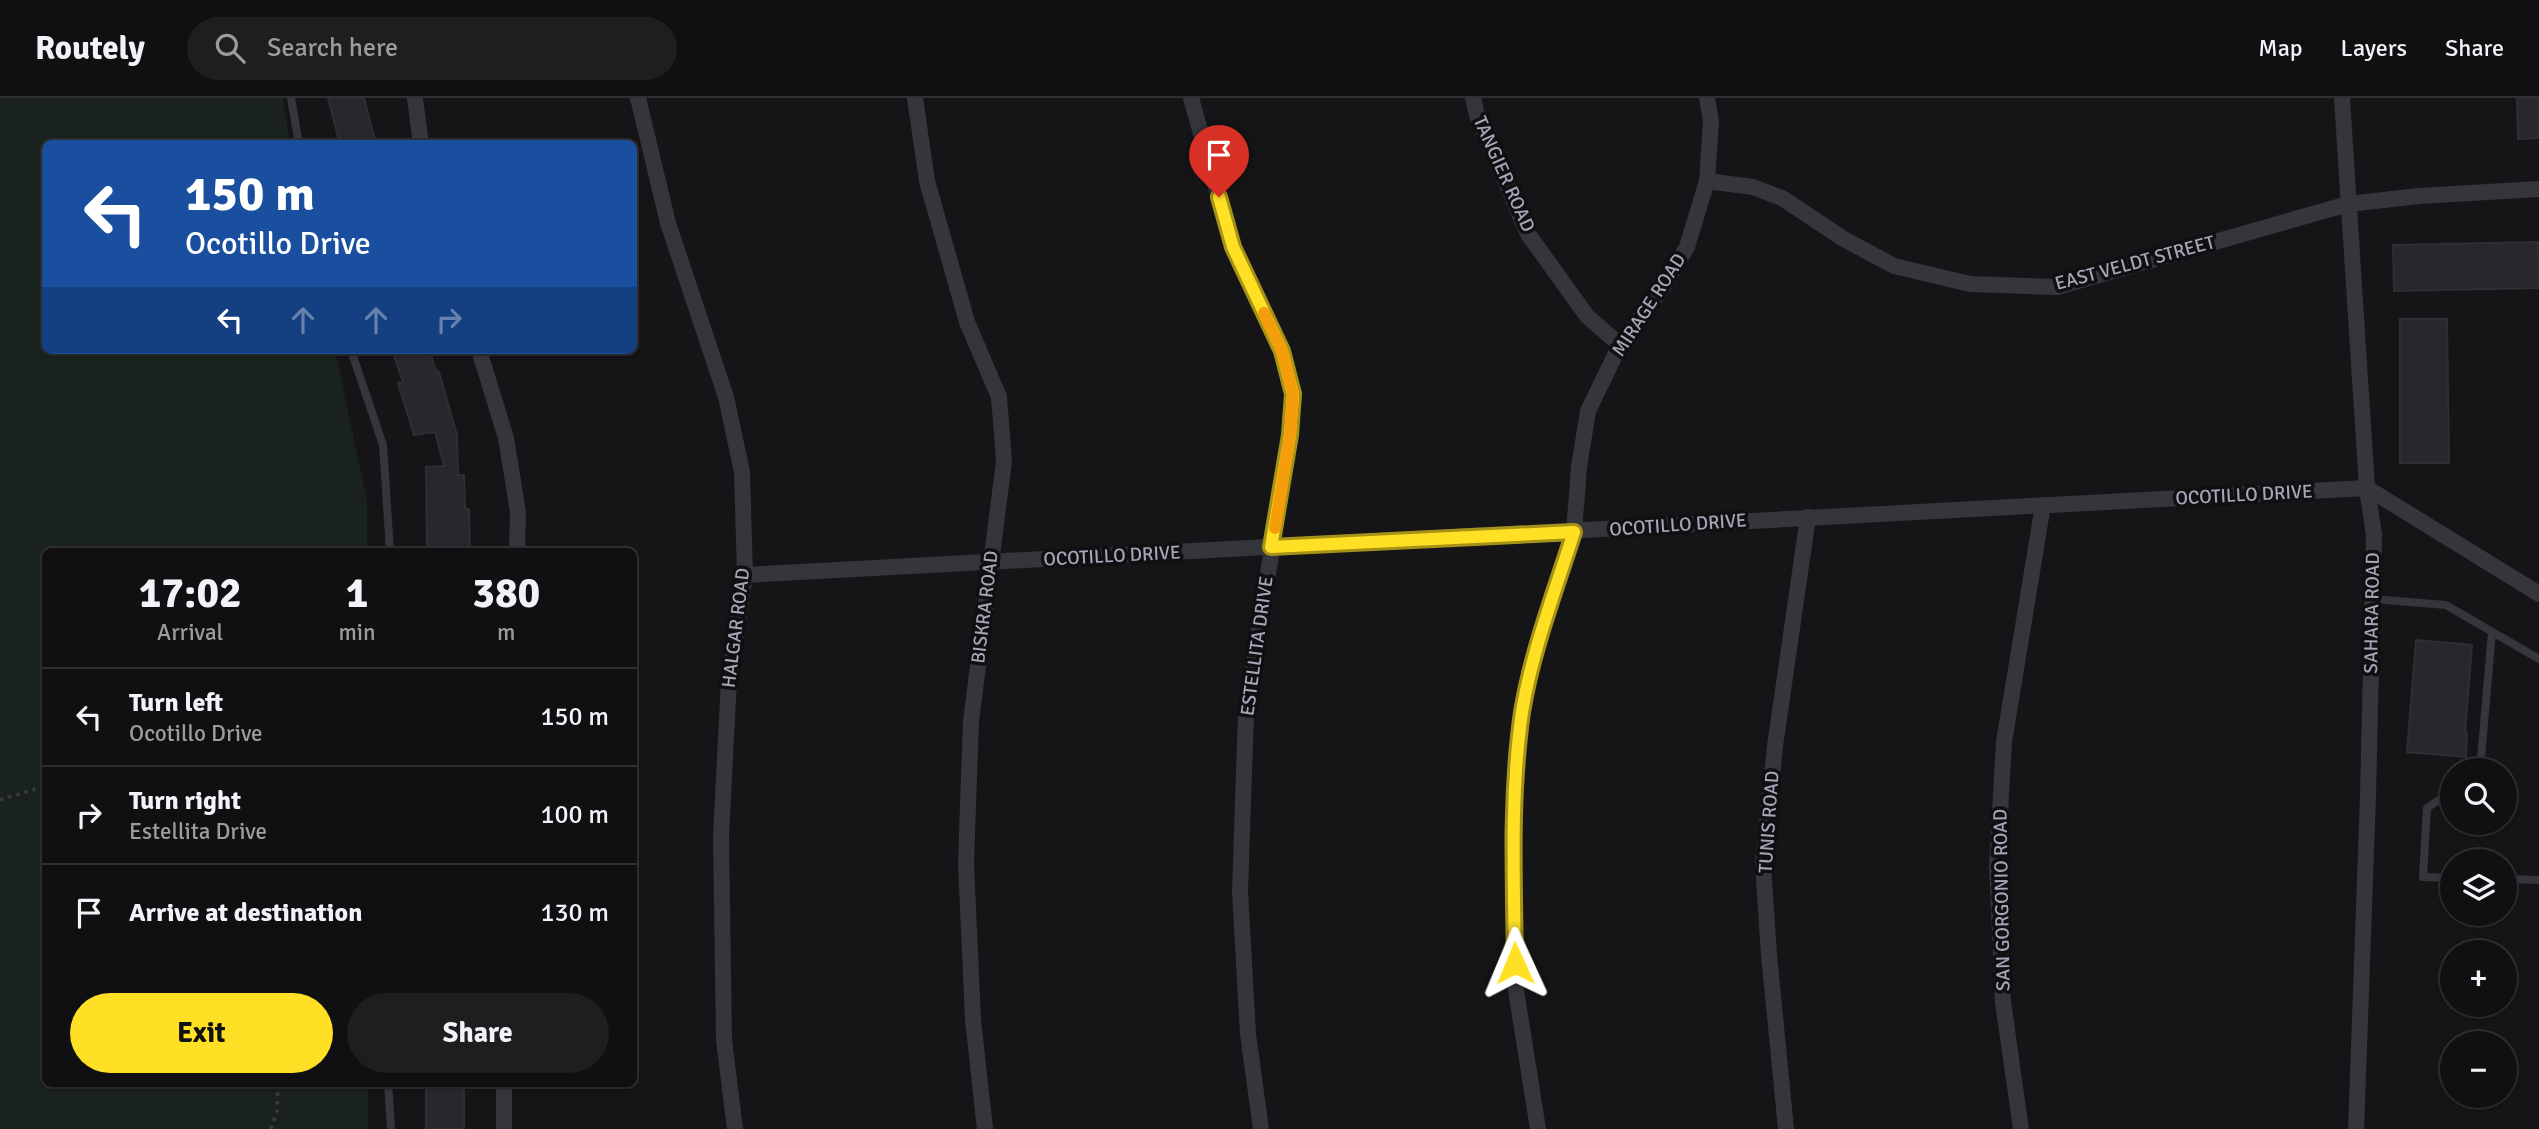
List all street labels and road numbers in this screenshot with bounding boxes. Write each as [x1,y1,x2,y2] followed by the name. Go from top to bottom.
[1468,112,1540,236] street label: TANGIER ROAD
[2052,230,2218,296] street label: EAST VELDT STREET
[1607,249,1691,361] street label: MIRAGE ROAD
[2175,479,2313,511] street label: OCOTILLO DRIVE
[1609,508,1747,542] street label: OCOTILLO DRIVE
[1043,540,1181,572] street label: OCOTILLO DRIVE
[966,549,1004,665] street label: BISKRA ROAD
[2359,552,2385,674] street label: SAHARA ROAD
[717,567,755,689] street label: HALGAR ROAD
[1235,575,1279,717] street label: ESTELLITA DRIVE
[1753,770,1785,874] street label: TUNIS ROAD
[1988,809,2016,991] street label: SAN GORGONIO ROAD

